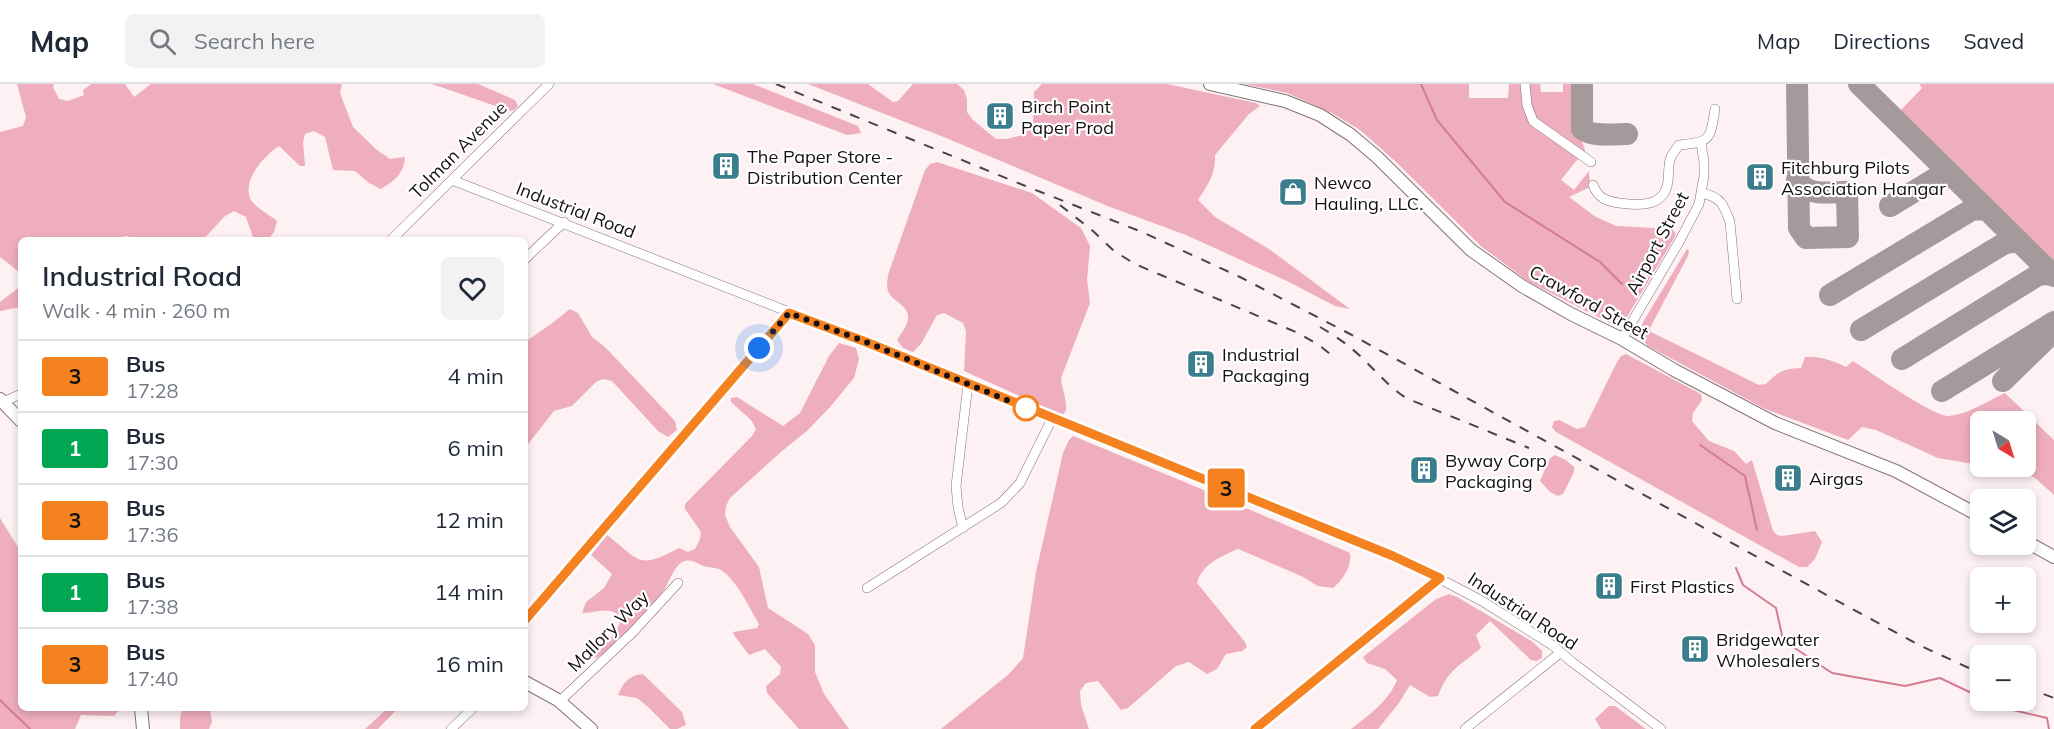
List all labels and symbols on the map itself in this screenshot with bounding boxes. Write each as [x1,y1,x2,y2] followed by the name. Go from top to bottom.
[1021,95,1114,139] place label: Birch Point Paper Prod
[404,96,512,204] street label: Tolman Avenue
[984,100,1016,132] building icon: Birch Point Paper Prod
[747,145,903,189] place label: The Paper Store - Distribution Center
[710,150,742,182] building icon: The Paper Store - Distribution Center
[1781,156,1946,200] place label: Fitchburg Pilots Association Hangar
[1744,161,1776,193] building icon: Fitchburg Pilots Association Hangar
[1314,171,1423,215] place label: Newco Hauling, LLC.
[1277,176,1309,208] shop icon: Newco Hauling, LLC.
[513,177,639,243] street label: Industrial Road
[1620,188,1694,298] street label: Airport Street
[1525,260,1653,344] street label: Crawford Street
[744,333,774,363] your location
[1222,343,1310,387] place label: Industrial Packaging
[1185,348,1217,380] building icon: Industrial Packaging
[1013,395,1039,421] unlabelled marker
[1970,411,2036,477] north arrow
[1445,449,1547,493] place label: Byway Corp Packaging
[1408,454,1440,486] building icon: Byway Corp Packaging
[1772,462,1804,494] building icon: Airgas
[1809,467,1864,490] place label: Airgas
[1206,468,1246,508] line badge: 3
[1464,567,1582,655] street label: Industrial Road
[1593,570,1625,602] building icon: First Plastics
[1630,575,1735,598] place label: First Plastics
[563,585,654,676] street label: Mallory Way
[1716,628,1820,672] place label: Bridgewater Wholesalers
[1679,633,1711,665] building icon: Bridgewater Wholesalers

